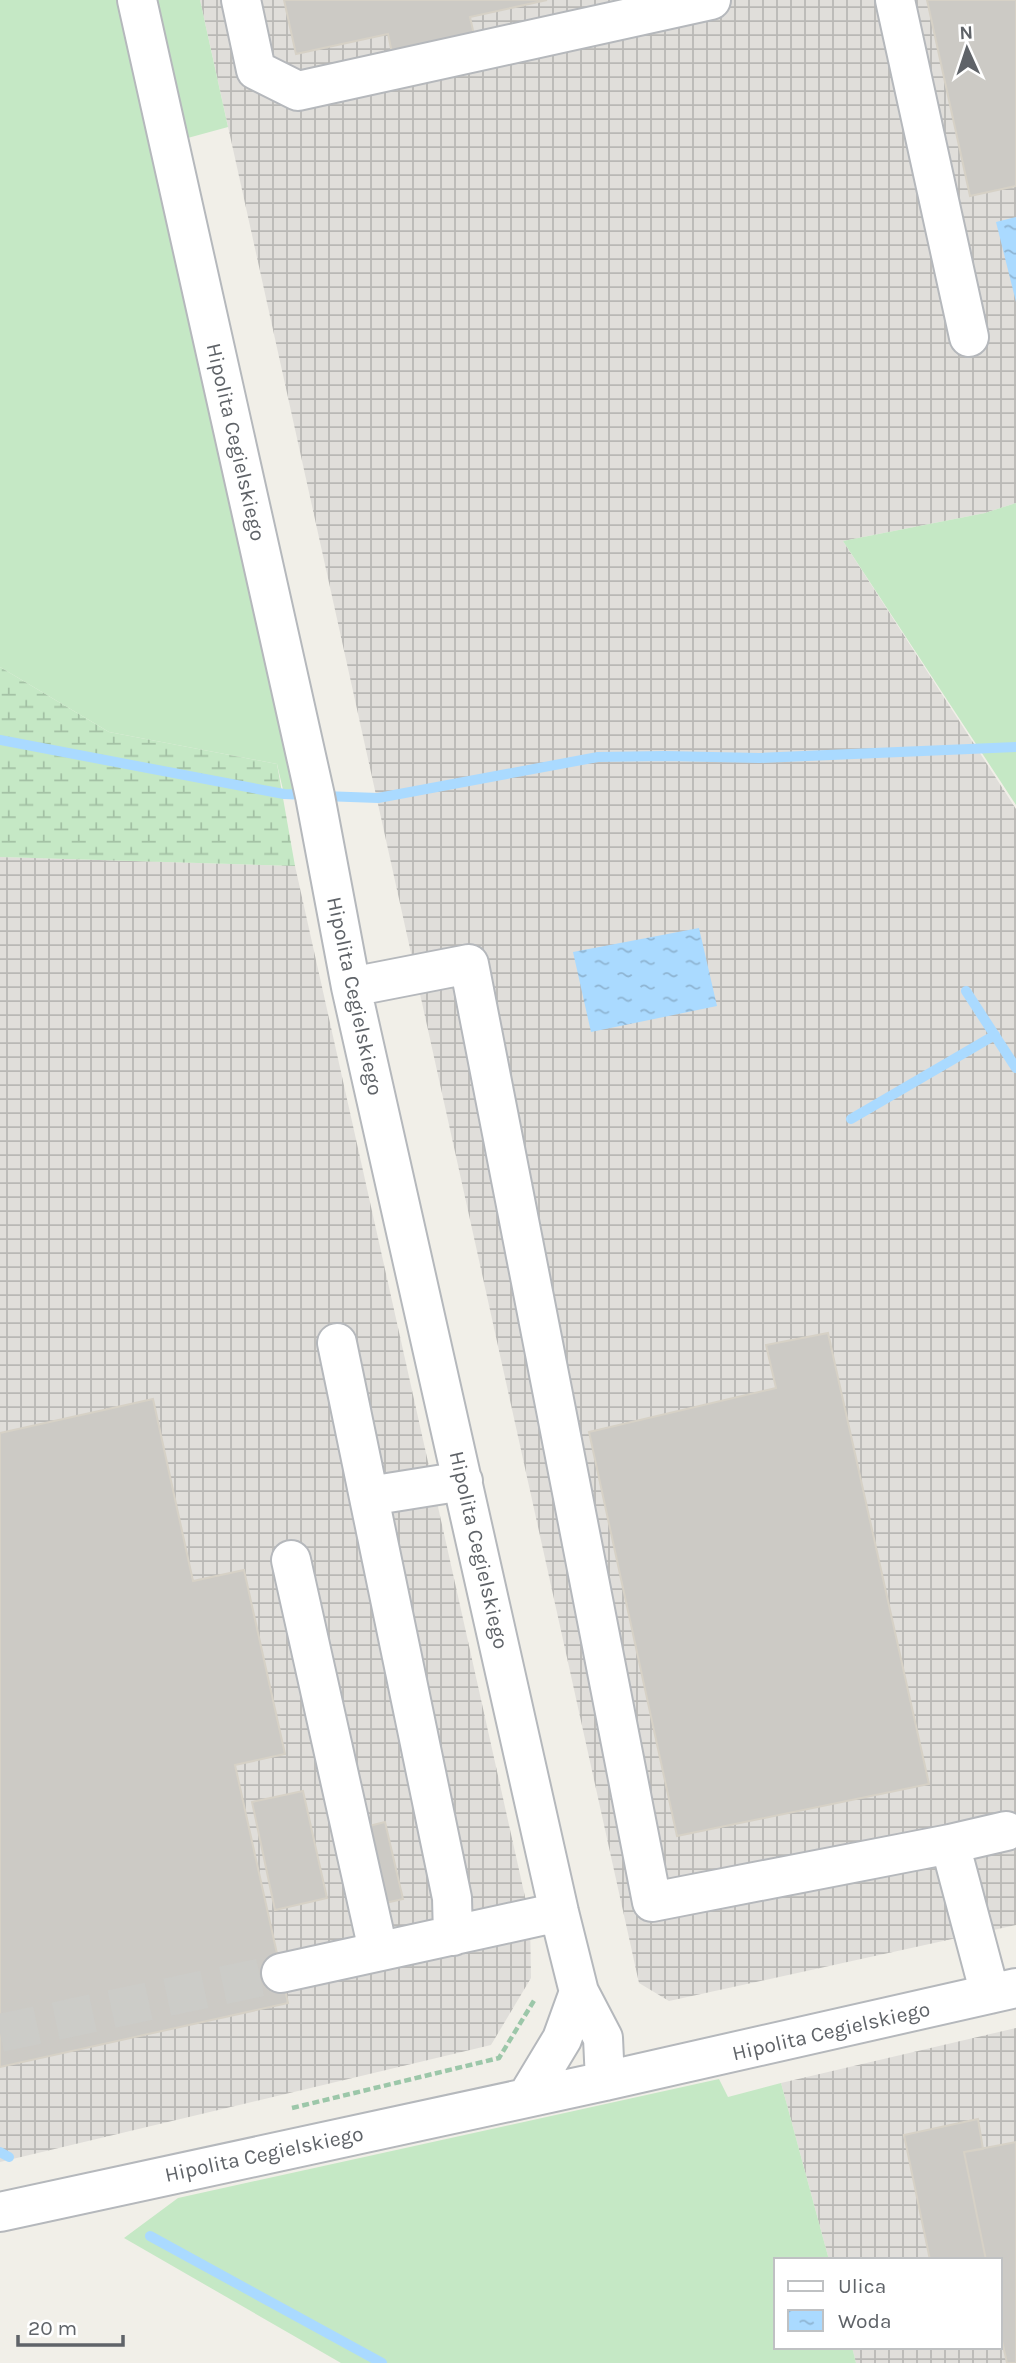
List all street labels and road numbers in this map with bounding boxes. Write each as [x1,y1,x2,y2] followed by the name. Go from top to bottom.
[202,341,270,543] street label: Hipolita Cegielskiego
[322,895,388,1097] street label: Hipolita Cegielskiego
[445,1449,513,1651] street label: Hipolita Cegielskiego
[730,1997,932,2065] street label: Hipolita Cegielskiego
[163,2121,365,2187] street label: Hipolita Cegielskiego

